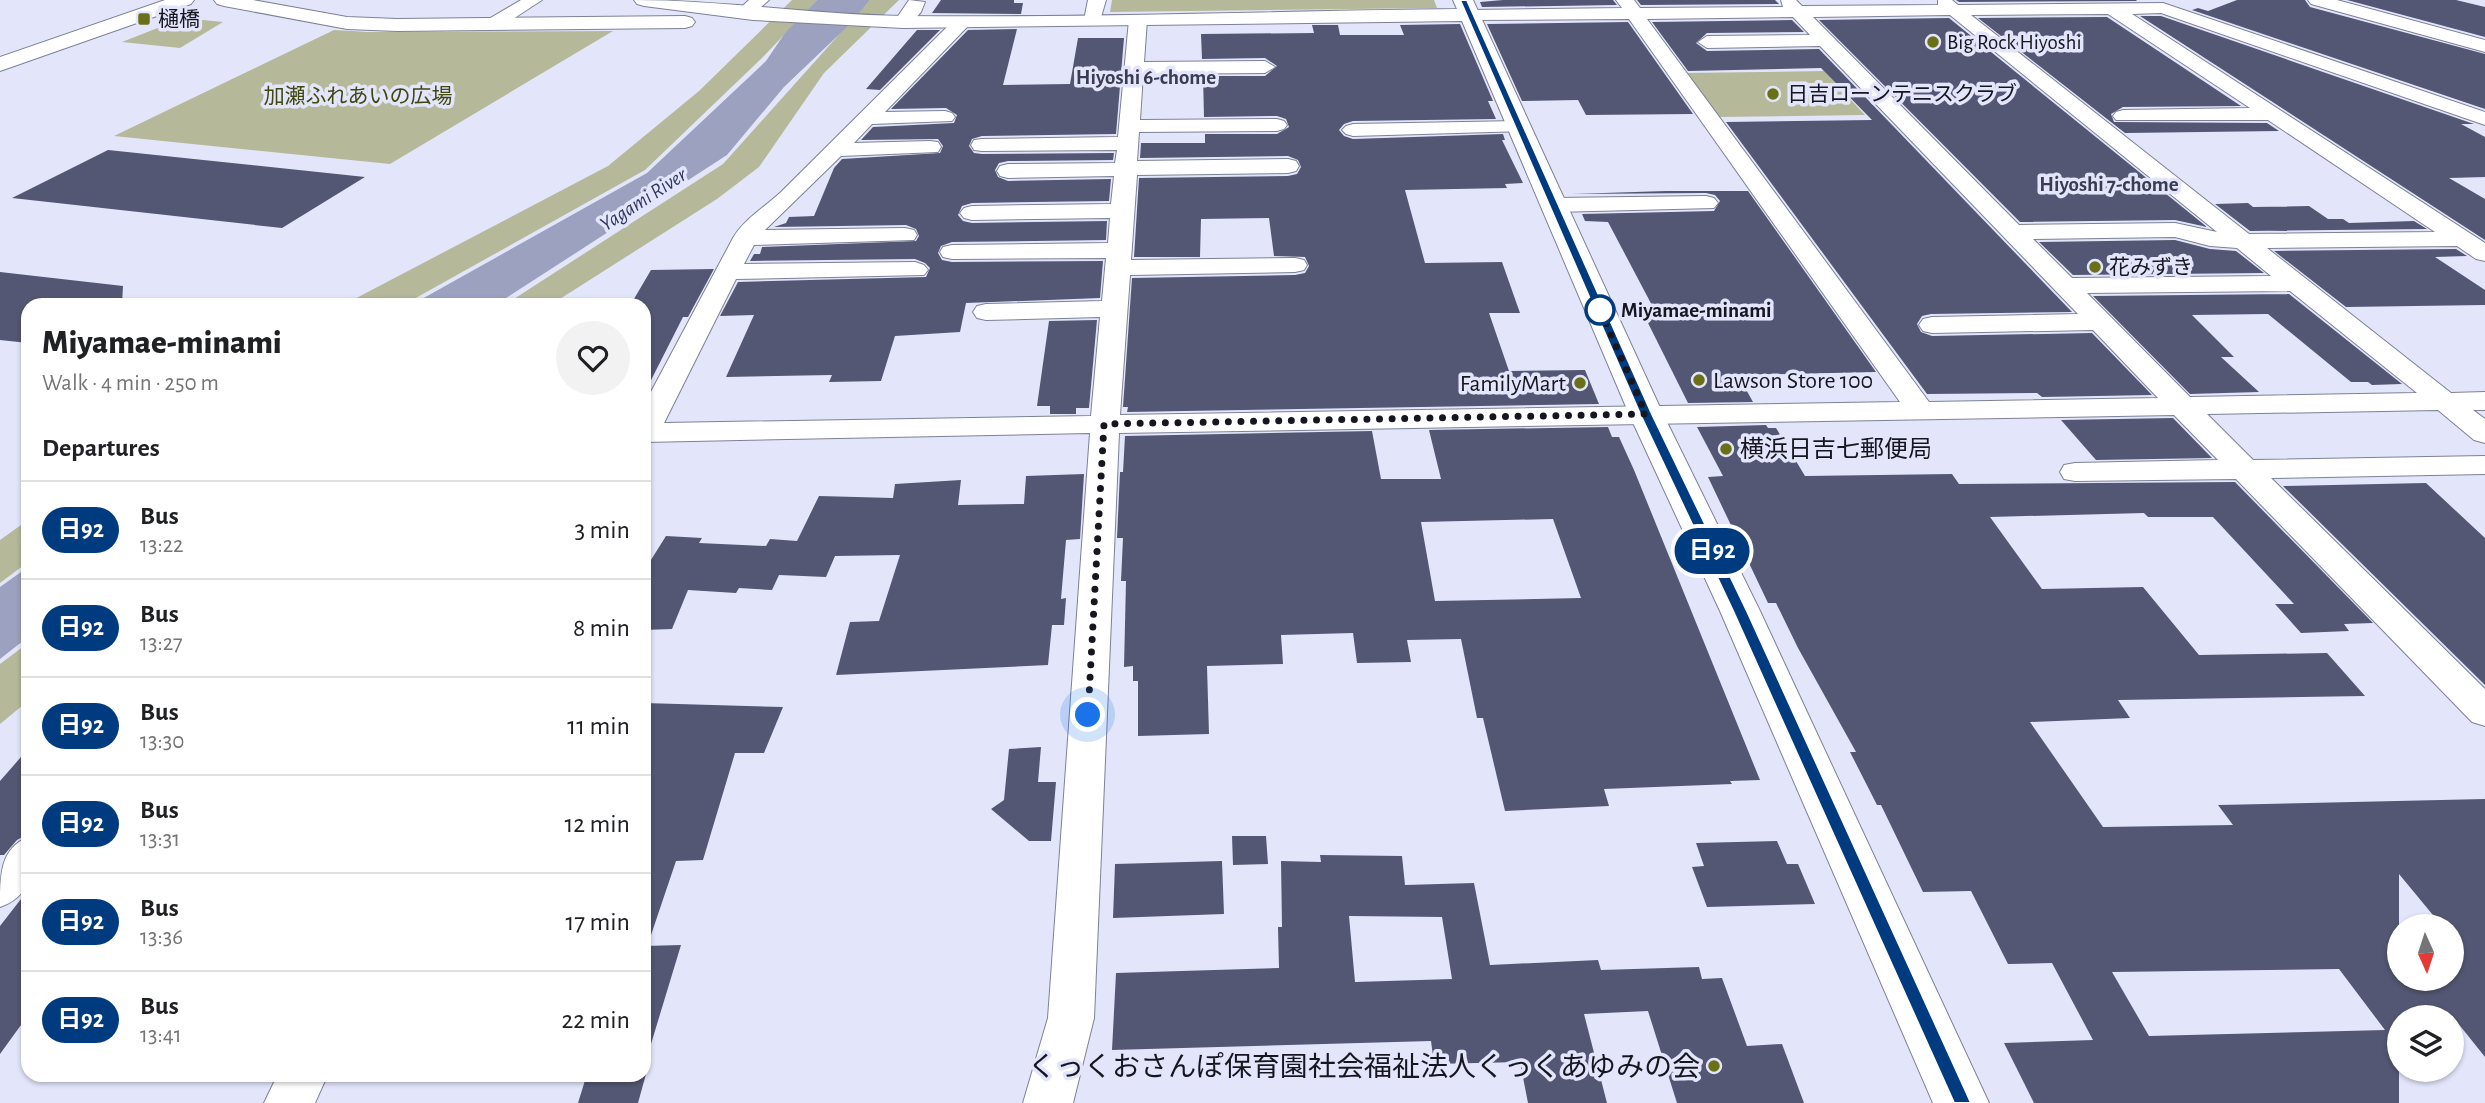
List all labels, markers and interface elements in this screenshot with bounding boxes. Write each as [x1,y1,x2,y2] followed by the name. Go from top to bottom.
[158,8,200,30] place label: 樋橋
[136,11,152,27] marker: 樋橋
[1947,32,2082,53] place label: Big Rock Hiyoshi
[1925,34,1941,50] marker: Big Rock Hiyoshi
[1076,67,1216,88] district label: Hiyoshi 6-chome
[1787,82,2017,105] place label: 日吉ローンテニスクラブ
[264,85,453,107] park label: 加瀬ふれあいの広場
[1765,86,1781,102] marker: 日吉ローンテニスクラブ
[596,163,691,235] water label: Yagami River
[2039,174,2179,195] district label: Hiyoshi 7-chome
[2109,256,2193,278] place label: 花みずき
[2087,259,2103,275] marker: 花みずき
[1585,295,1615,325] marker: Miyamae-minami
[1621,300,1772,321] place label: Miyamae-minami
[556,321,630,395] button: heart
[42,327,282,360] text: Miyamae-minami
[1713,369,1873,393] place label: Lawson Store 100
[42,372,219,395] text: Walk · 4 min · 250 m
[1460,372,1566,396] place label: FamilyMart
[1691,372,1707,388] marker: Lawson Store 100
[1572,375,1588,391] marker: FamilyMart
[42,435,160,461] text: Departures
[1740,436,1932,462] place label: 横浜日吉七郵便局
[1718,441,1734,457] marker: 横浜日吉七郵便局
[140,503,179,529] text: Bus
[574,517,630,543] text: 3 min
[57,518,104,542] text: 日92
[1672,528,1752,574] line badge: 日92
[140,534,184,557] text: 13:22
[1689,539,1735,563] text: 日92
[140,601,179,627] text: Bus
[573,615,630,641] text: 8 min
[57,616,104,640] text: 日92
[140,632,183,655] text: 13:27
[1070,697,1105,732] your location
[140,699,179,725] text: Bus
[567,713,630,739] text: 11 min
[57,714,104,738] text: 日92
[140,730,184,753] text: 13:30
[140,797,179,823] text: Bus
[564,811,630,837] text: 12 min
[57,812,104,836] text: 日92
[140,828,180,851] text: 13:31
[140,895,179,921] text: Bus
[565,909,630,935] text: 17 min
[57,910,104,934] text: 日92
[2387,914,2464,990] north arrow
[2387,914,2464,1082] map controls
[140,926,183,949] text: 13:36
[140,993,179,1019] text: Bus
[2387,1005,2464,1082] button: layers
[562,1007,630,1033] text: 22 min
[57,1008,104,1032] text: 日92
[140,1024,182,1047] text: 13:41
[1028,1051,1700,1082] place label: くっくおさんぽ保育園社会福祉法人くっくあゆみの会
[1706,1058,1722,1074] marker: くっくおさんぽ保育園社会福祉法人くっくあゆみの会

